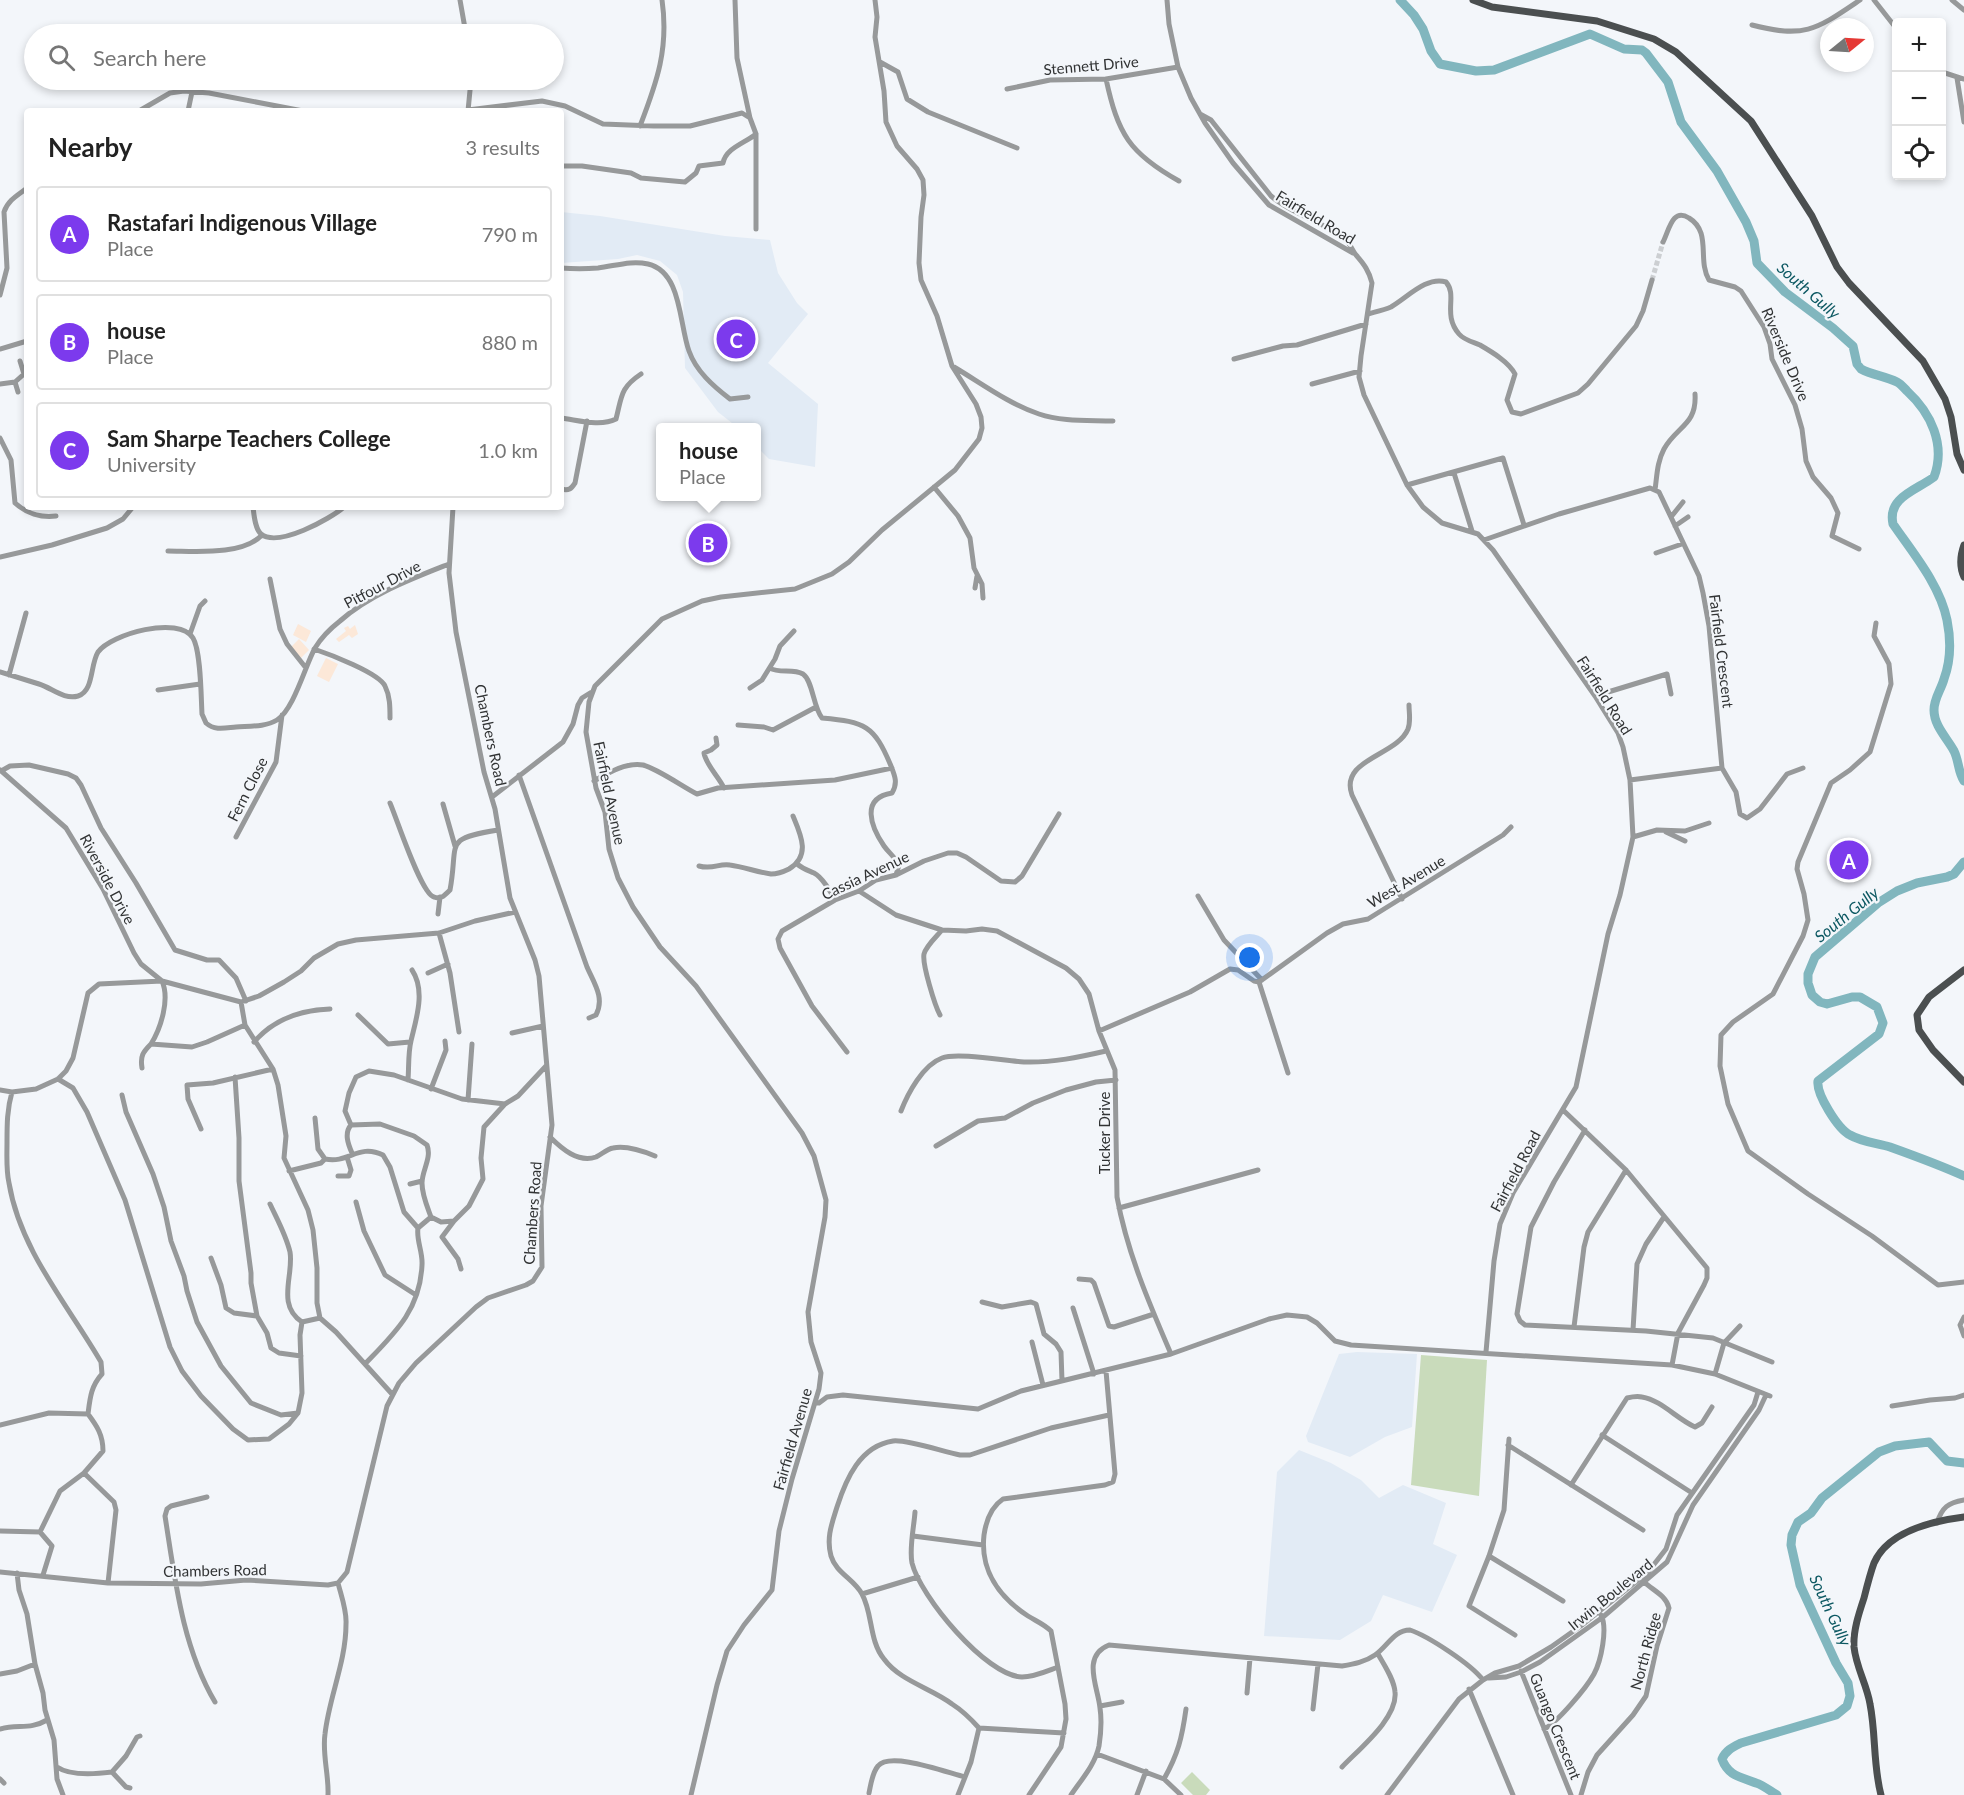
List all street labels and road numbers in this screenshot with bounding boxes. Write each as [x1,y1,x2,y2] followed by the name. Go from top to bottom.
[1043,52,1139,78] street label: Stennett Drive
[1273,186,1359,248] street label: Fairfield Road
[1758,305,1814,404] street label: Riverside Drive
[341,556,423,612] street label: Pitfour Drive
[1706,593,1738,709] street label: Fairfield Crescent
[1574,652,1636,738] street label: Fairfield Road
[471,682,511,788] street label: Chambers Road
[590,740,630,846] street label: Fairfield Avenue
[223,754,271,824] street label: Fern Close
[77,831,139,927] street label: Riverside Drive
[818,847,912,903] street label: Cassia Avenue
[1364,851,1448,911] street label: West Avenue
[1095,1092,1113,1174] street label: Tucker Drive
[1486,1127,1544,1215] street label: Fairfield Road
[519,1161,545,1265] street label: Chambers Road
[769,1386,815,1492] street label: Fairfield Avenue
[1564,1554,1656,1634] street label: Irwin Boulevard
[163,1560,267,1580] street label: Chambers Road
[1626,1610,1664,1692] street label: North Ridge
[1526,1670,1586,1782] street label: Guango Crescent

